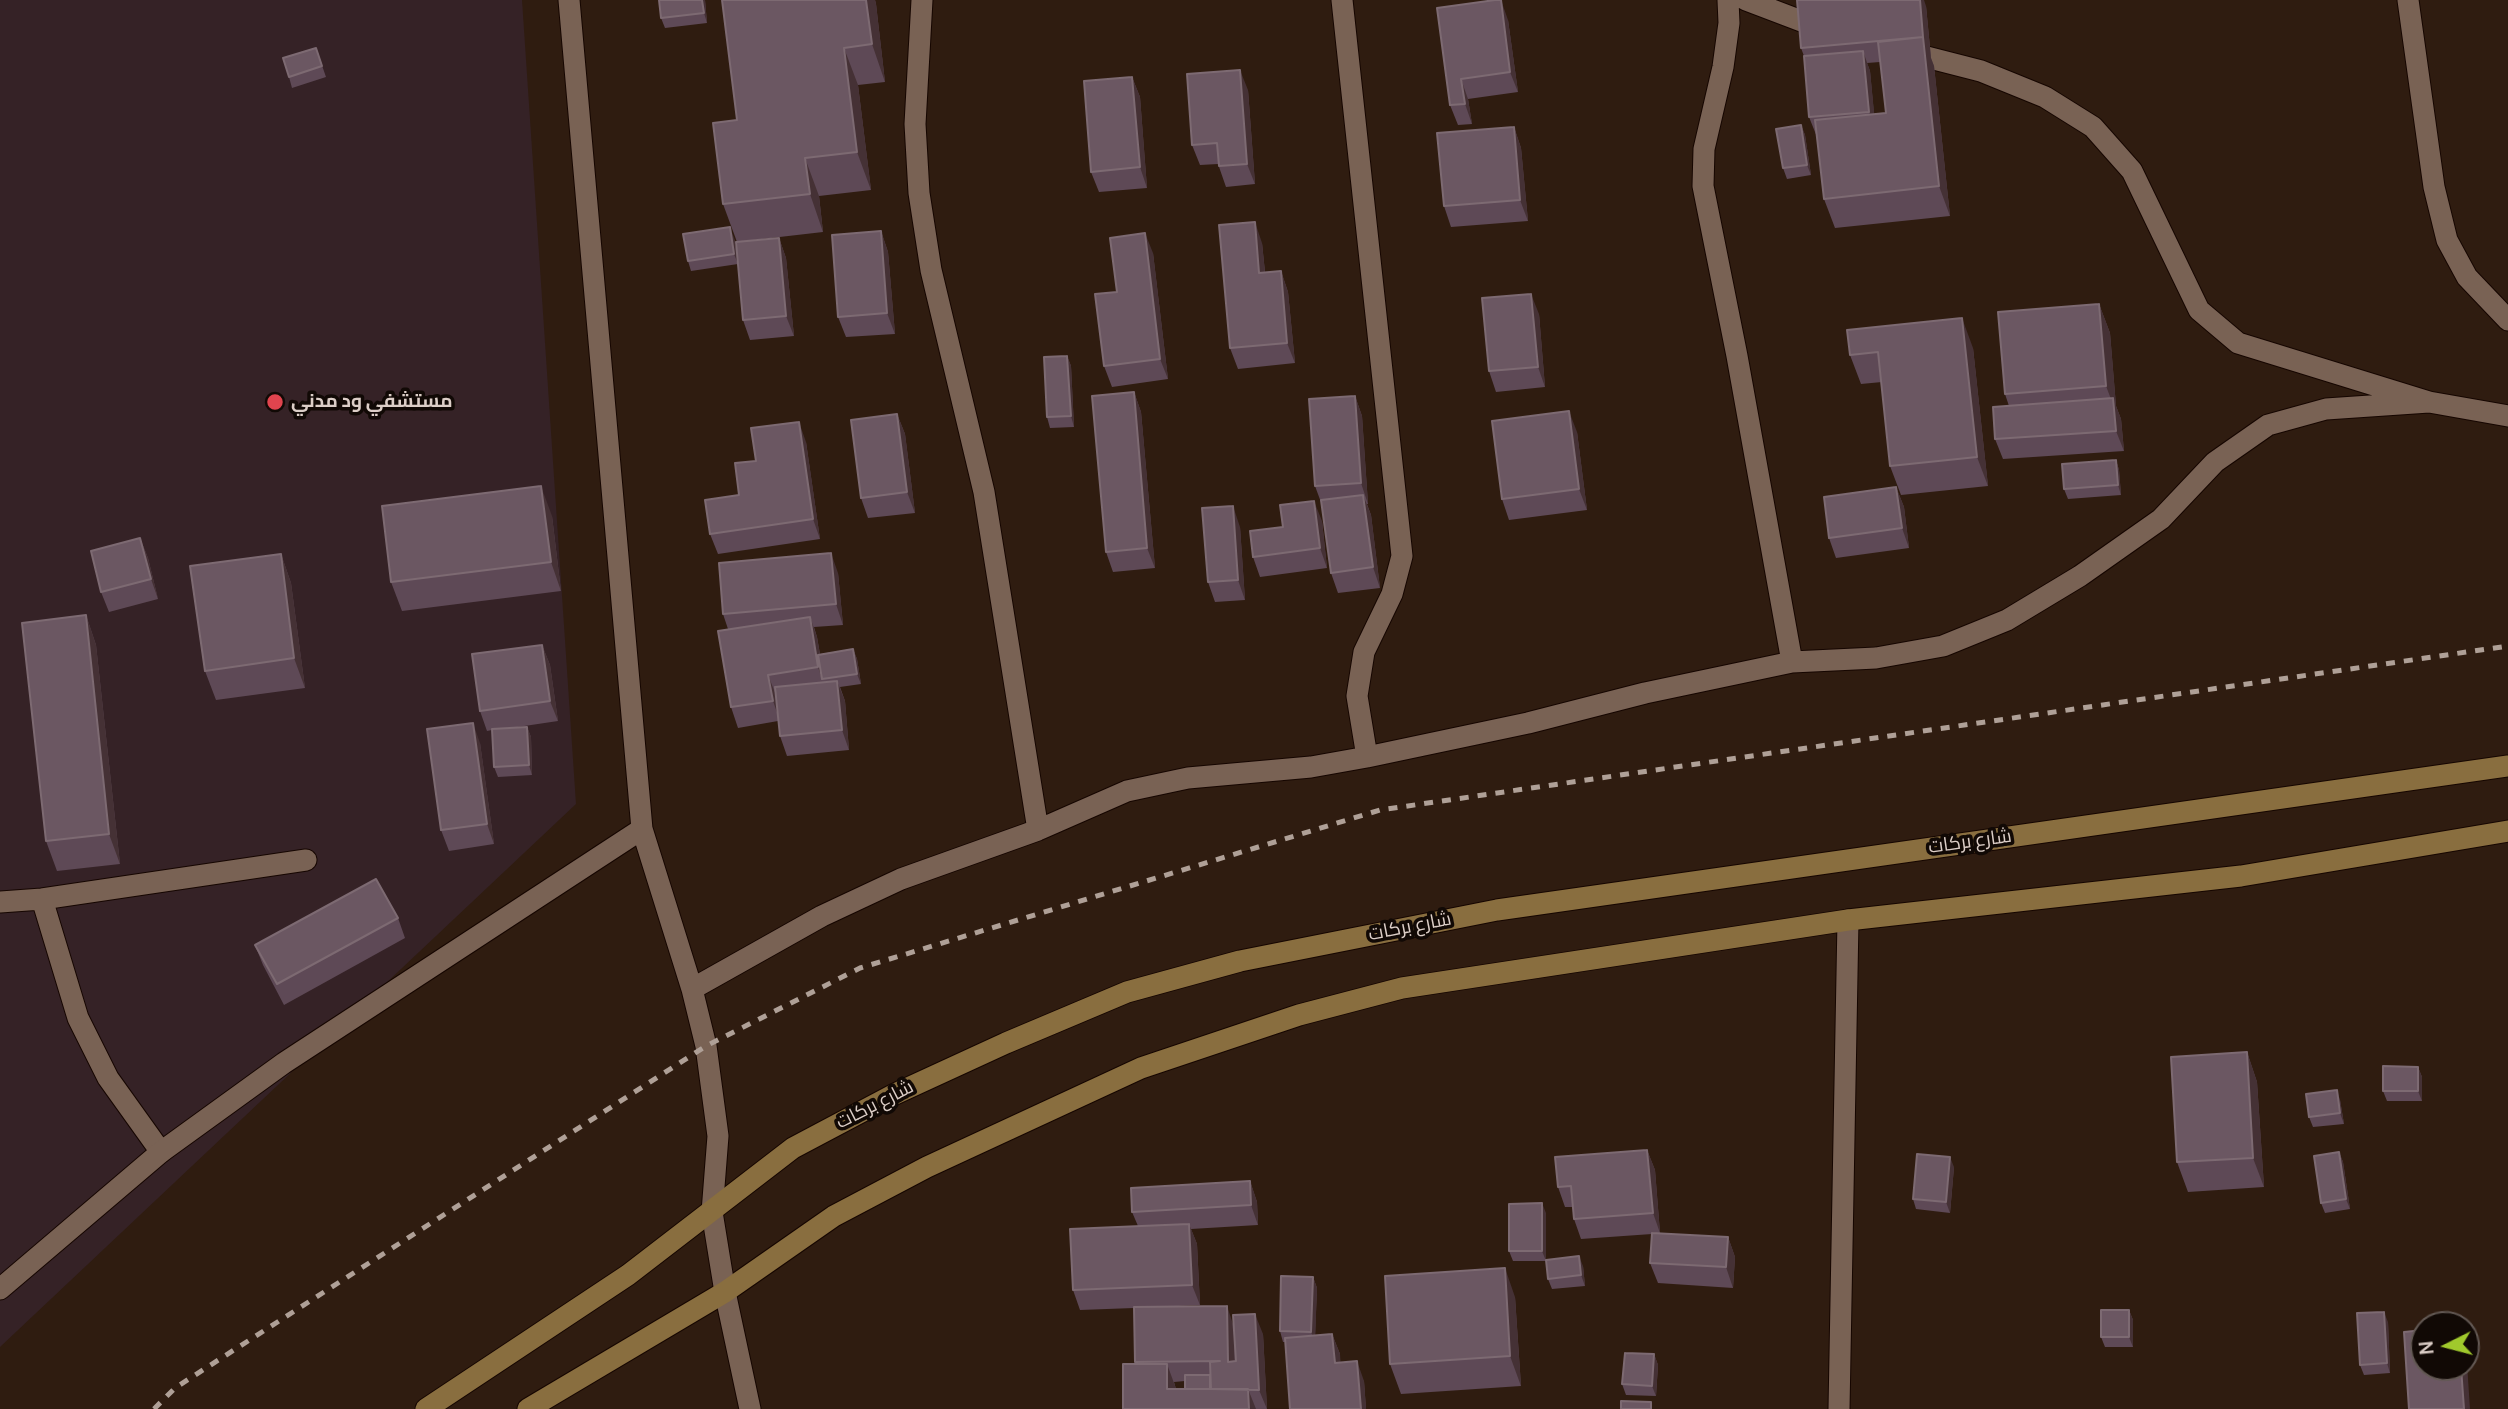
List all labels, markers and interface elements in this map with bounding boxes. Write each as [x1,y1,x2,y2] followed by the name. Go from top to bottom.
[291,391,453,413] place label: مستشفي ود مدني
[265,392,285,412] marker: مستشفي ود مدني
[1927,825,2013,859] street label: شارع بركات
[1367,908,1453,946] street label: شارع بركات
[832,1076,918,1134] street label: شارع بركات
[2410,1311,2480,1381] north arrow
[2412,1340,2440,1356] text: N

